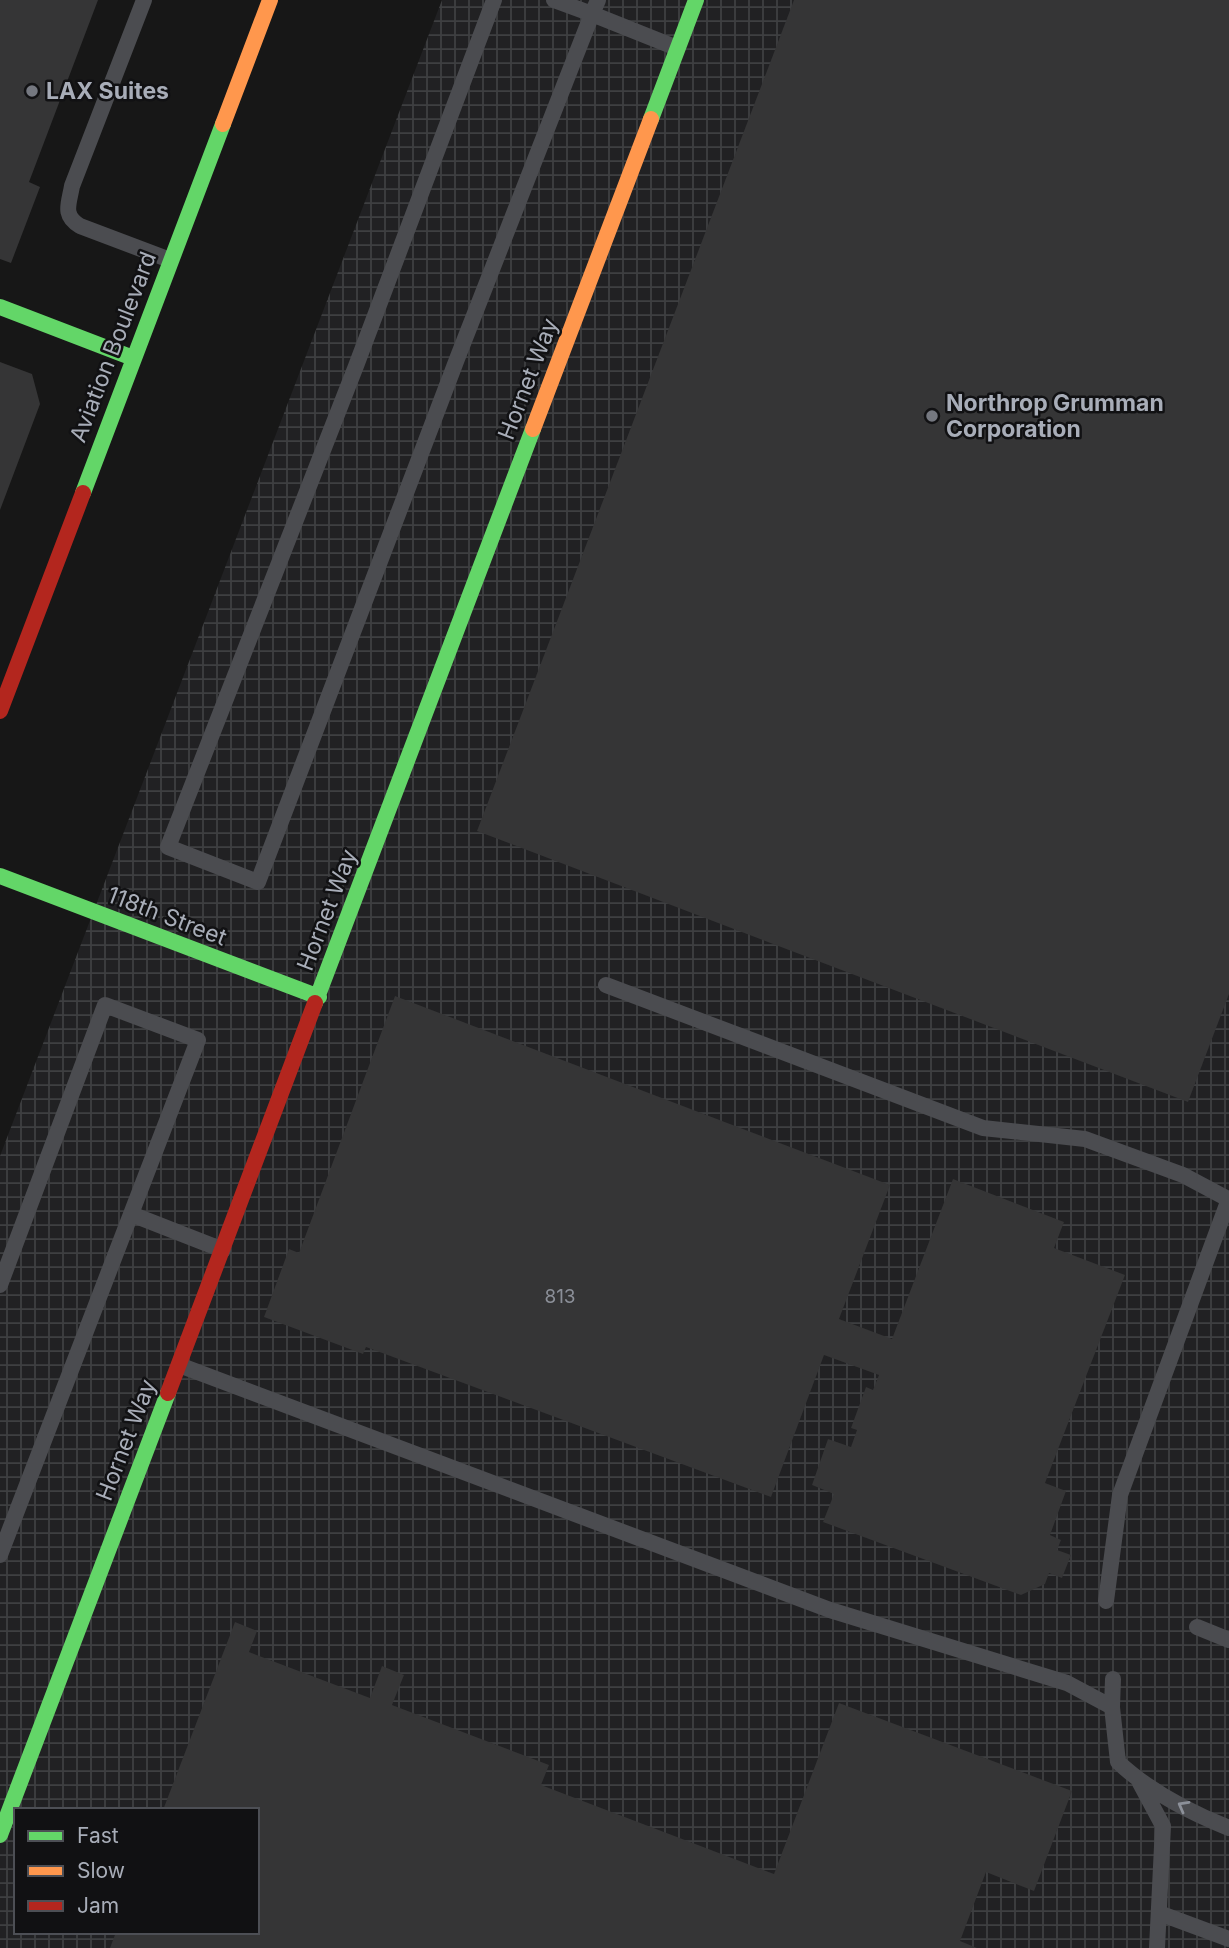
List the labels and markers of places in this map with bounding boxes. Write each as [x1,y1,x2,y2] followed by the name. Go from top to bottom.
[46,77,169,105] place label: LAX Suites
[24,83,40,99] marker: LAX Suites
[946,389,1164,443] place label: Northrop Grumman Corporation
[924,408,940,424] marker: Northrop Grumman Corporation

